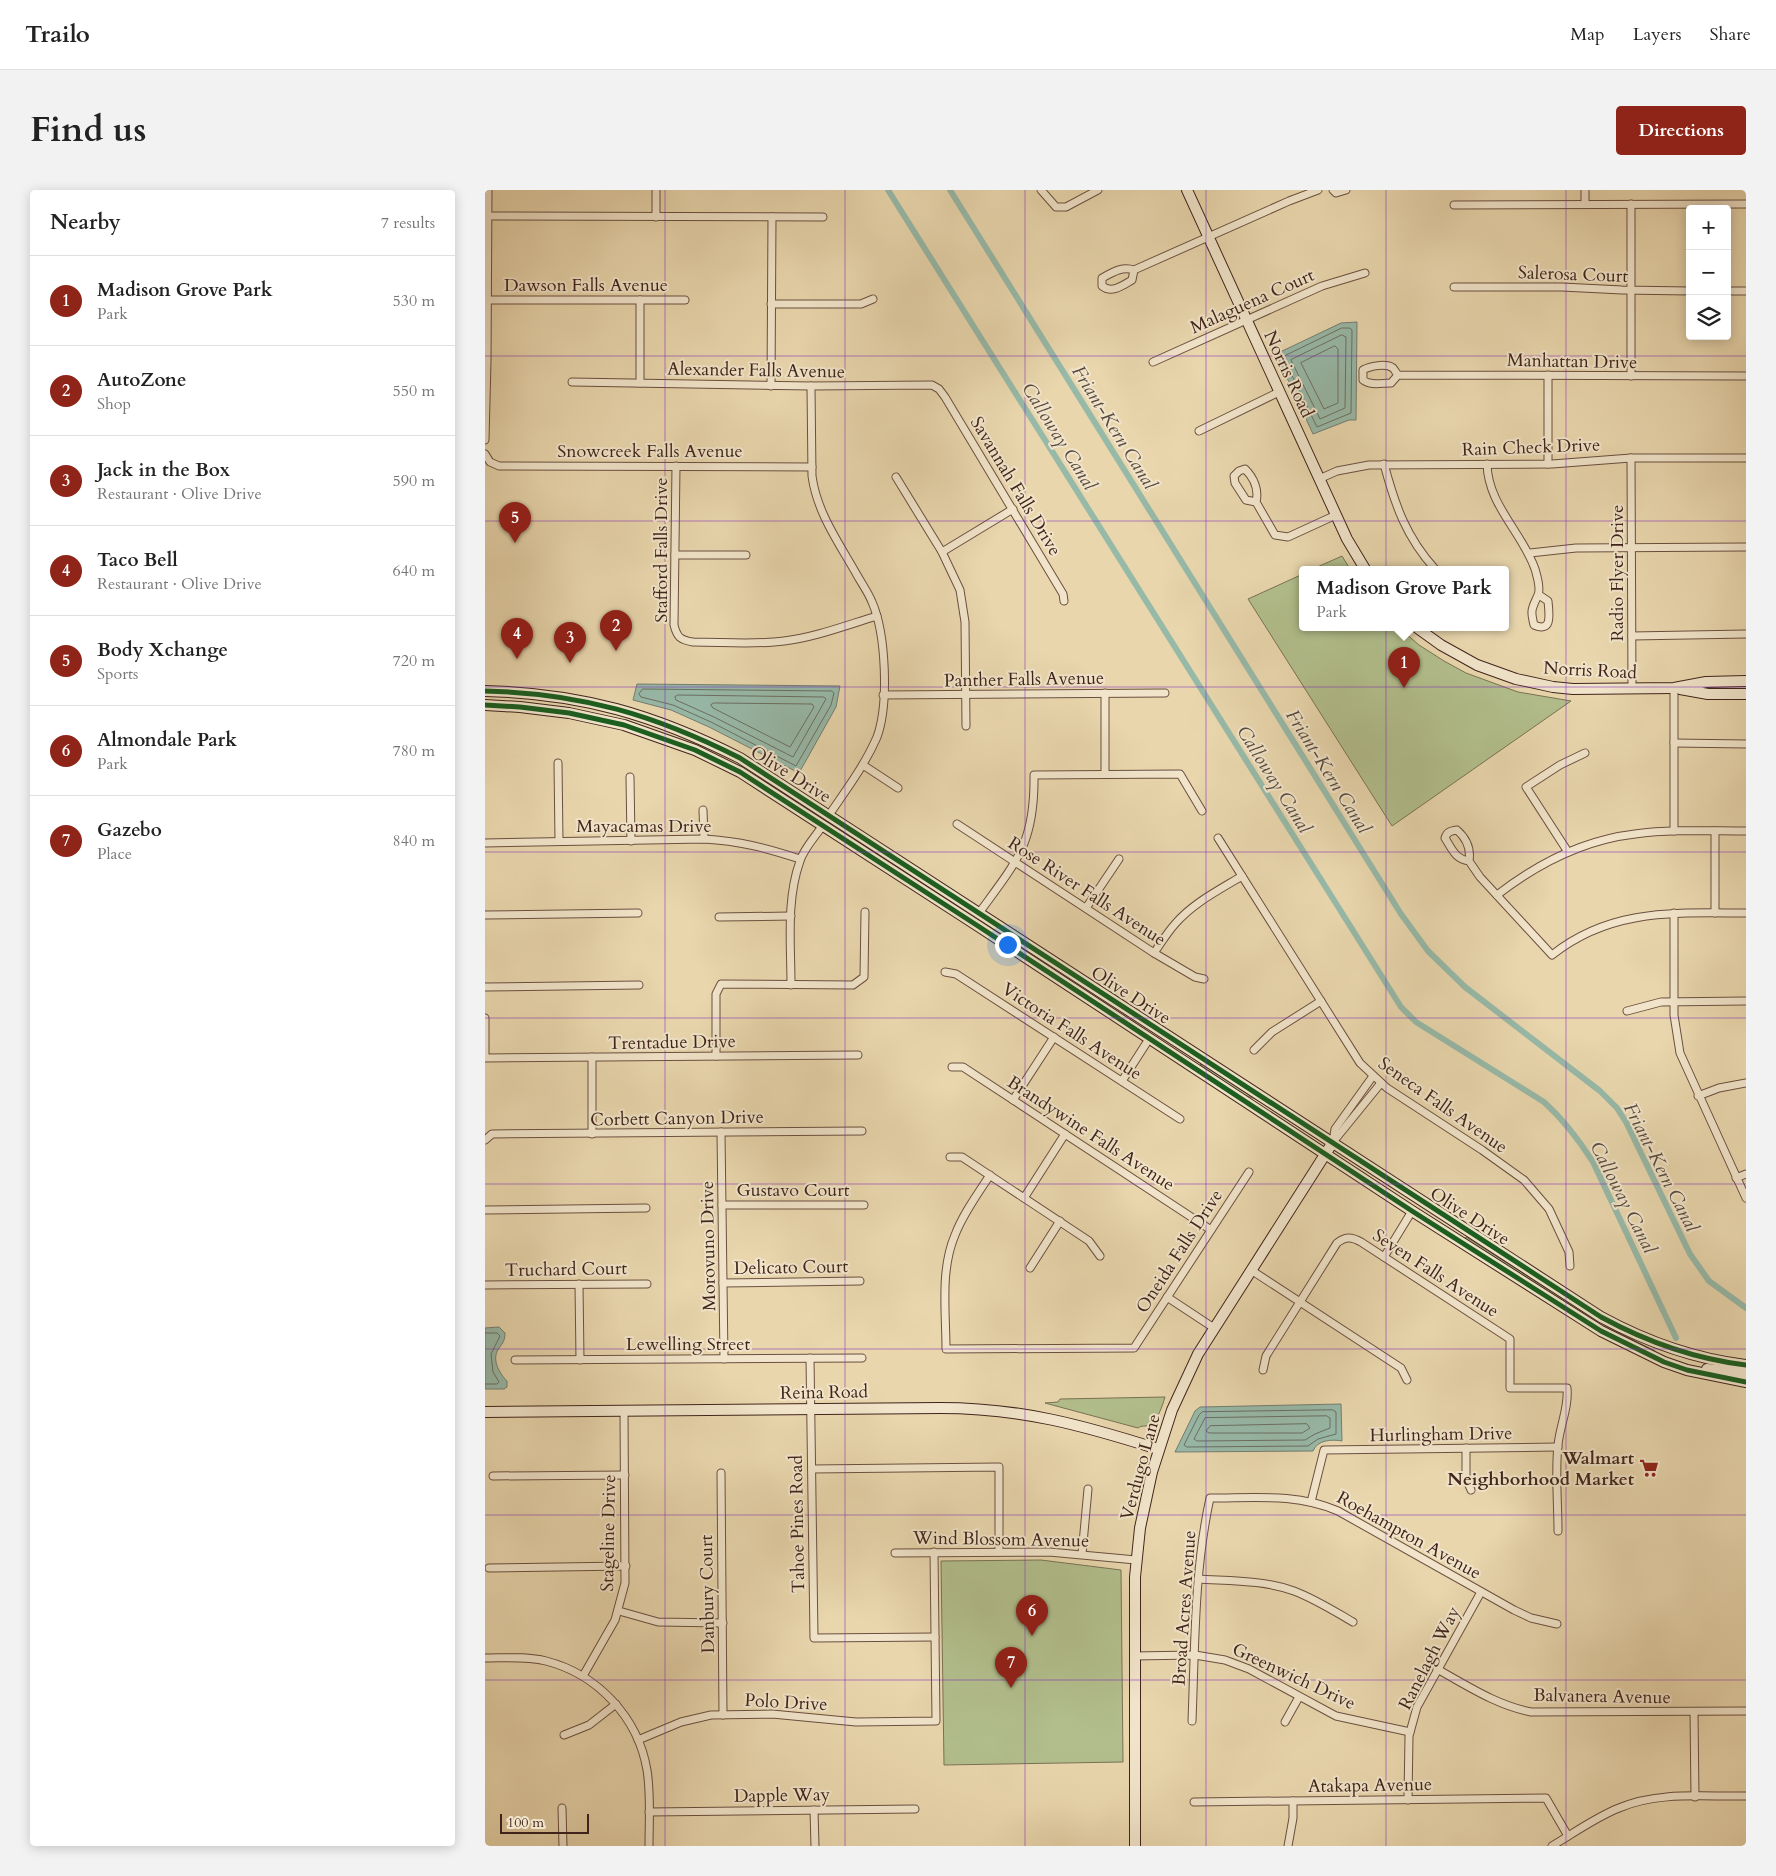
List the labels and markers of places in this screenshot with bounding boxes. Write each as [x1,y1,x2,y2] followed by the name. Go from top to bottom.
[499,502,531,543] pin: 5
[600,610,632,651] pin: 2
[501,618,533,659] pin: 4
[554,622,586,663] pin: 3
[1388,647,1420,688] pin: 1
[1447,1446,1635,1492] place label: Walmart Neighborhood Market
[1638,1457,1660,1479] supermarket icon: Walmart Neighborhood Market
[1016,1595,1048,1636] pin: 6
[995,1647,1027,1688] pin: 7

